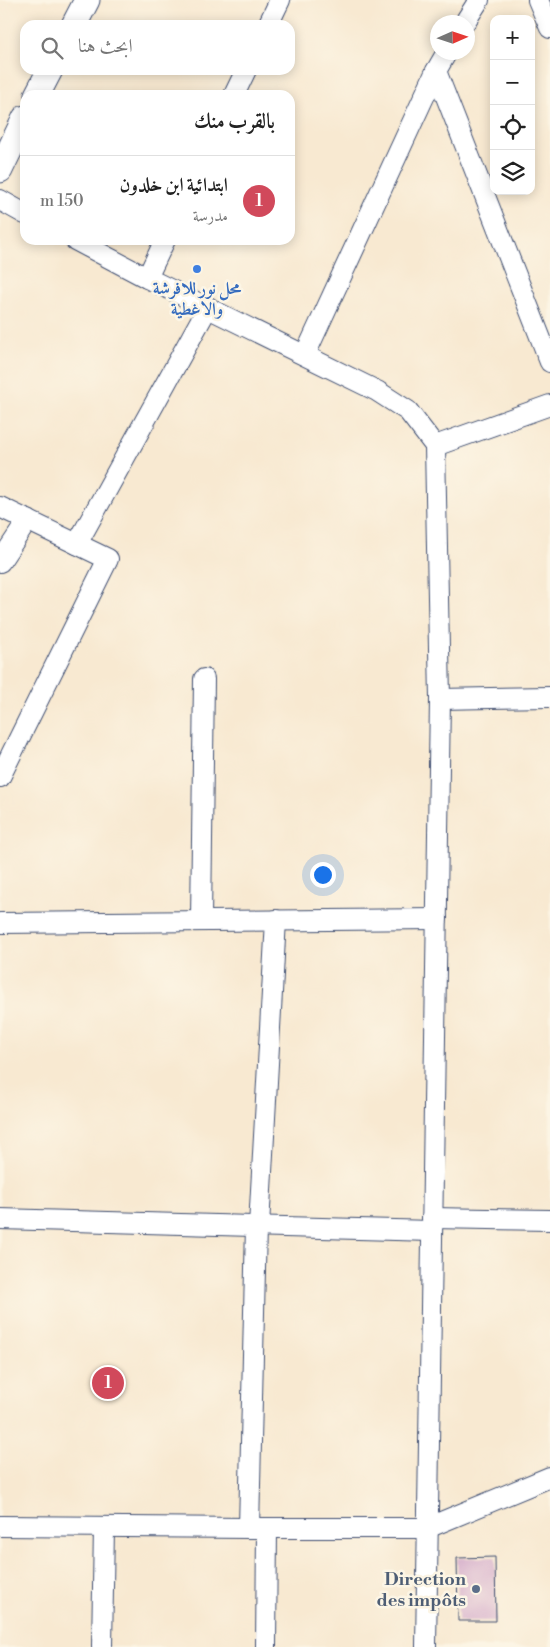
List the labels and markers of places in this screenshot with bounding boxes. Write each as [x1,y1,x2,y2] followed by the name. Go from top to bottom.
[191,263,203,275] marker: محل نور للافرشة والاغطية
[153,277,242,321] place label: محل نور للافرشة والاغطية
[92,1364,124,1402] pin: 1
[376,1568,466,1612] place label: Direction des impôts
[470,1583,482,1595] marker: Direction des impôts

